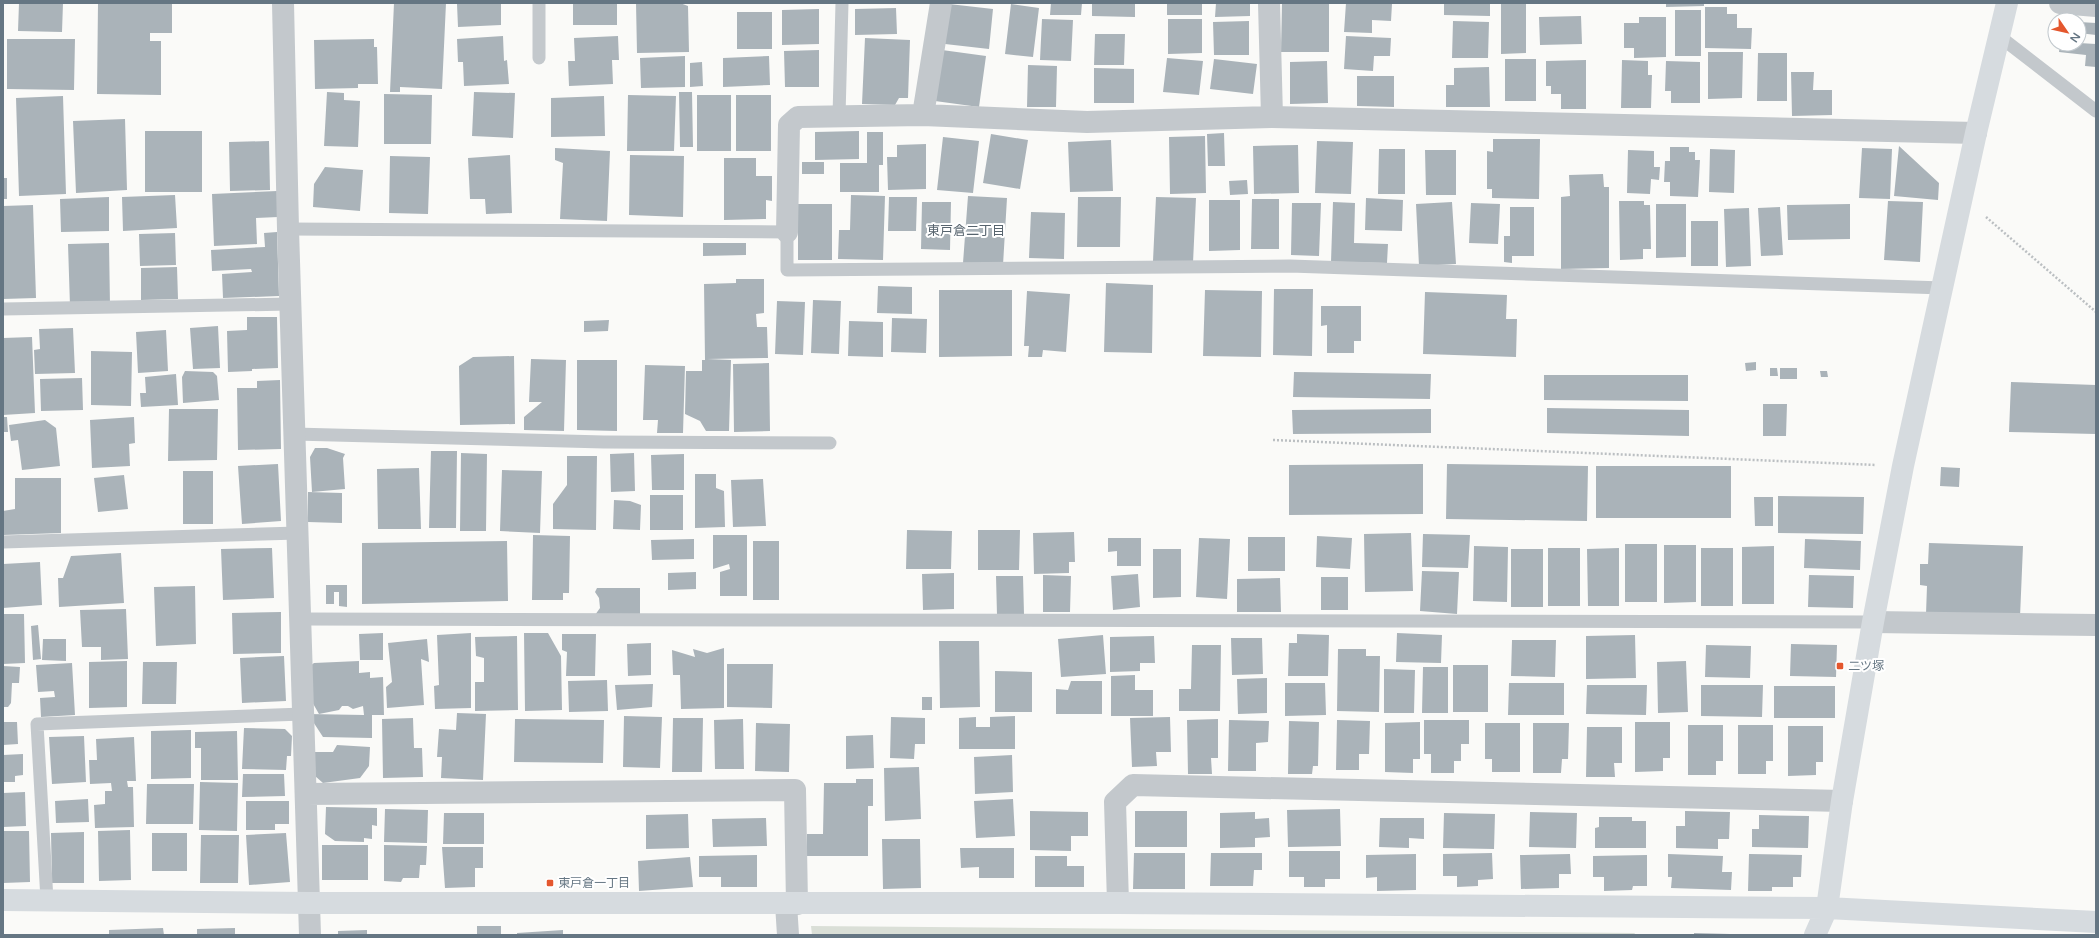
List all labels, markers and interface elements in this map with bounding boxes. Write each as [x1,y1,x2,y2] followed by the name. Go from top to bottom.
[2047,12,2087,52] north arrow
[2067,30,2083,45] text: N
[927,223,1005,239] district label: 東戸倉二丁目
[1848,659,1884,673] place label: 二ツ塚
[1835,661,1845,671] marker: 二ツ塚
[558,876,630,890] place label: 東戸倉一丁目
[545,878,555,888] marker: 東戸倉一丁目

